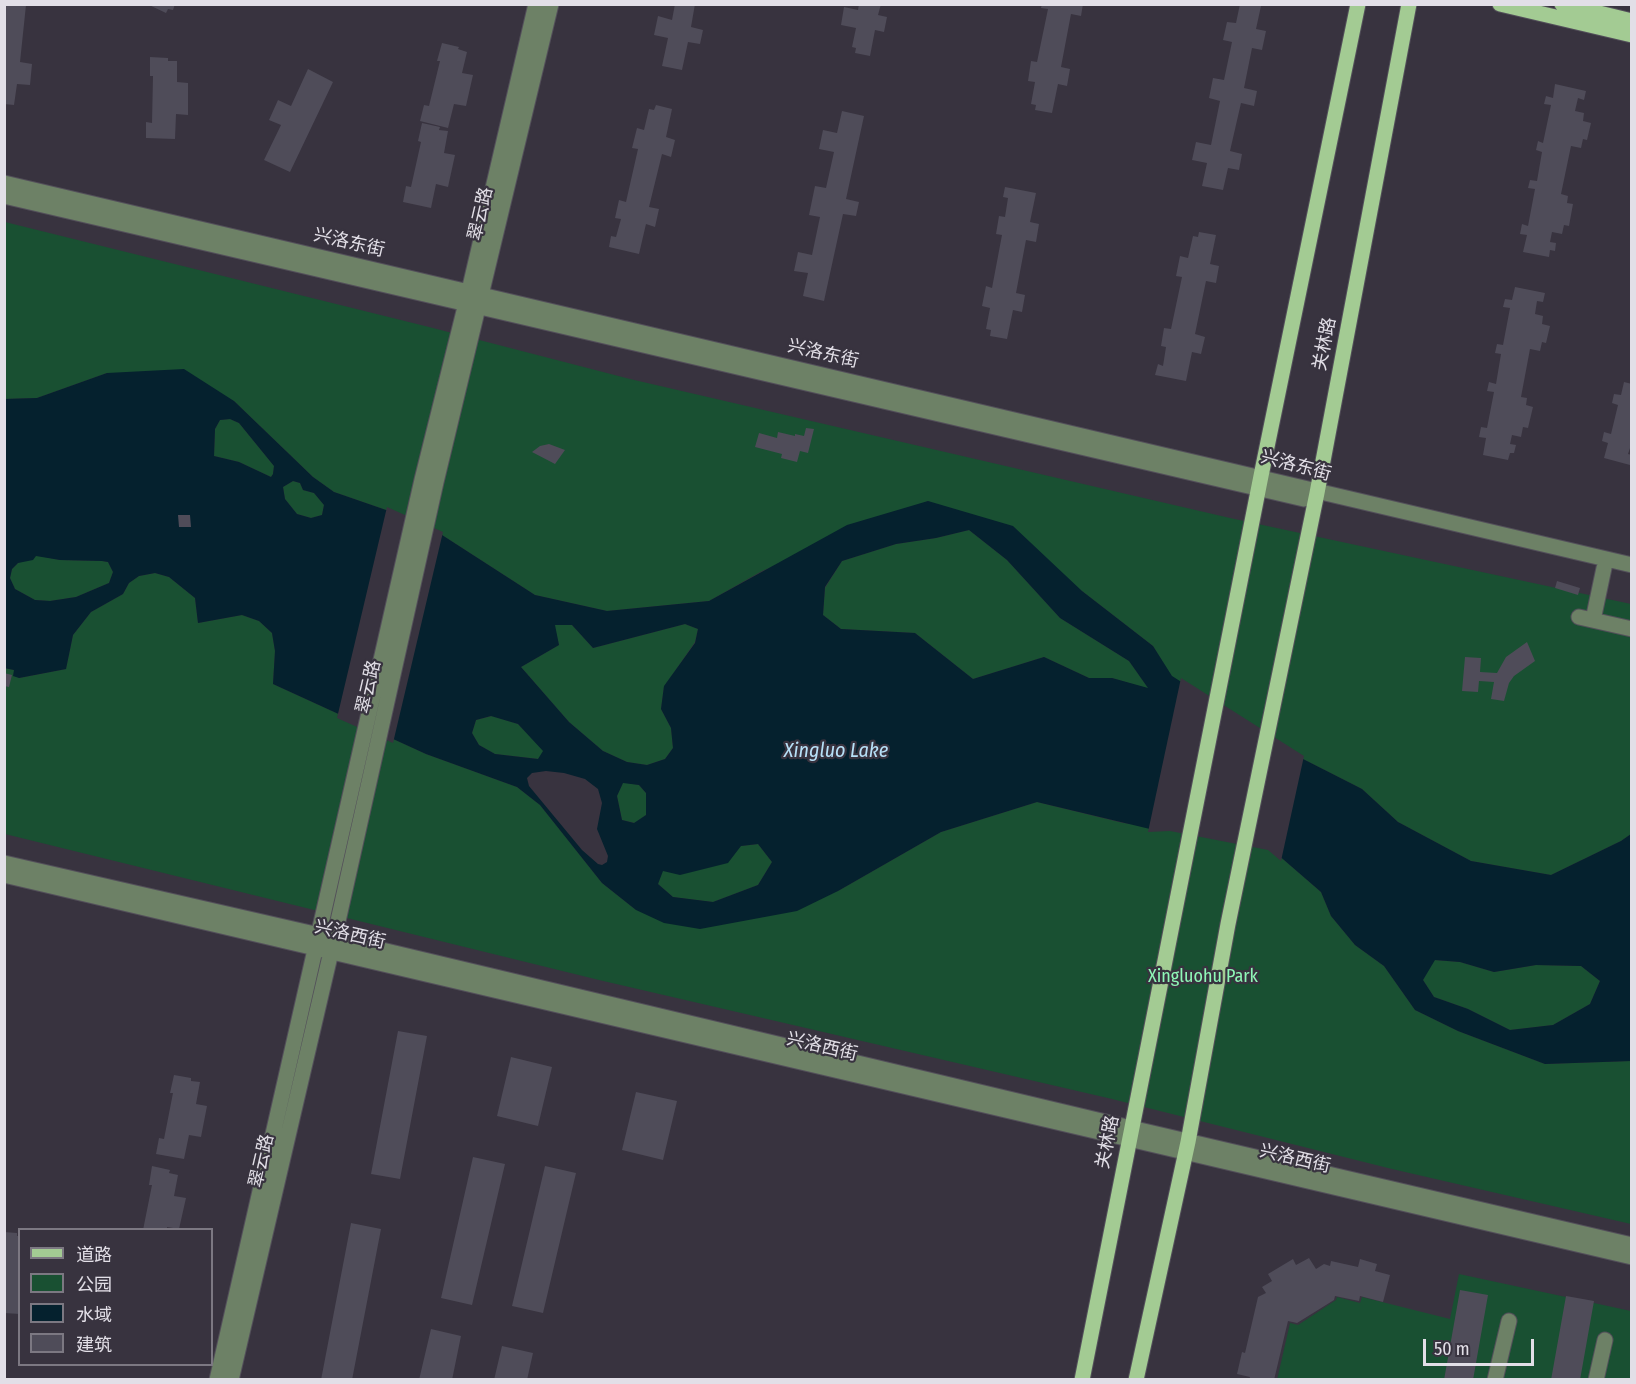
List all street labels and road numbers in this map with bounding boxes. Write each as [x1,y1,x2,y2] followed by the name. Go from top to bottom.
[464,185,498,243] street label: 翠云路
[311,224,387,262] street label: 兴洛东街
[1309,315,1341,373] street label: 关林路
[785,335,861,373] street label: 兴洛东街
[1258,446,1334,486] street label: 兴洛东街
[352,658,386,716] street label: 翠云路
[312,916,388,954] street label: 兴洛西街
[784,1028,860,1066] street label: 兴洛西街
[1092,1113,1124,1171] street label: 关林路
[245,1132,279,1190] street label: 翠云路
[1257,1140,1333,1178] street label: 兴洛西街

